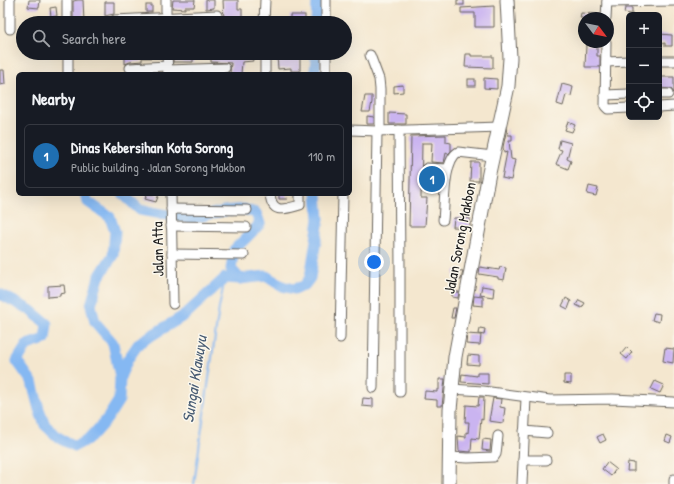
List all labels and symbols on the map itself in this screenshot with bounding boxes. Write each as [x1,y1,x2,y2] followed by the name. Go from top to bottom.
[578,12,614,48] north arrow
[419,164,445,194] pin: 1
[438,180,481,295] street label: Jalan Sorong Makbon
[147,221,168,277] street label: Jalan Atta
[364,252,384,272] your location
[176,332,212,424] water label: Sungai Klawuyu

